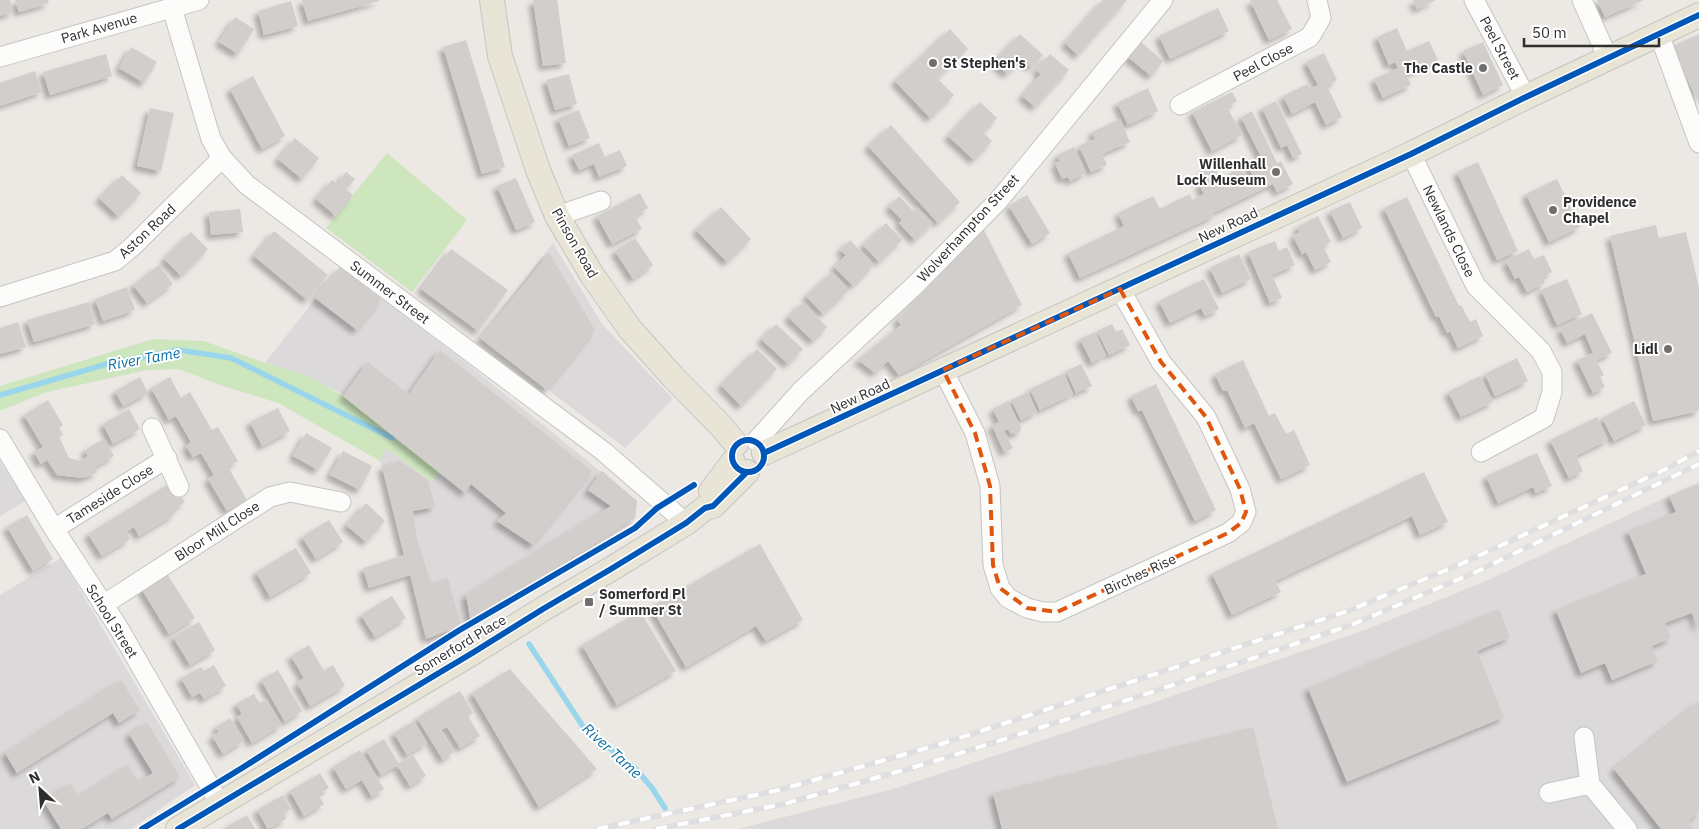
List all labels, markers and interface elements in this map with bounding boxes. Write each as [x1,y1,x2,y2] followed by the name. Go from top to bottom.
[59,8,139,47] street label: Park Avenue
[1476,13,1524,83] street label: Peel Street
[1524,15,1659,47] scale bar
[1532,23,1567,42] text: 50 m
[1230,39,1296,85] street label: Peel Close
[943,54,1026,72] place label: St Stephen's
[927,57,939,69] marker: St Stephen's
[1404,59,1473,77] place label: The Castle
[1477,62,1489,74] marker: The Castle
[1177,155,1266,189] place label: Willenhall Lock Museum
[1270,166,1282,178] marker: Willenhall Lock Museum
[913,170,1023,286] street label: Wolverhampton Street
[1419,182,1479,280] street label: Newlands Close
[1563,193,1637,227] place label: Providence Chapel
[115,200,179,262] street label: Aston Road
[1195,203,1261,247] street label: New Road
[1547,204,1559,216] marker: Providence Chapel
[548,205,602,281] street label: Pinson Road
[347,256,433,328] street label: Summer Street
[1634,340,1658,358] place label: Lidl
[106,343,182,374] water label: River Tame
[1662,343,1674,355] marker: Lidl
[827,374,893,418] street label: New Road
[63,460,157,528] street label: Tameside Close
[171,497,263,565] street label: Bloor Mill Close
[1101,549,1179,599] street label: Birches Rise
[82,580,142,662] street label: School Street
[599,585,686,619] place label: Somerford Pl / Summer St
[583,596,595,608] marker: Somerford Pl / Summer St
[411,610,510,680] street label: Somerford Place
[579,719,646,783] water label: River Tame
[15,764,65,814] north arrow
[26,767,43,788] text: N

